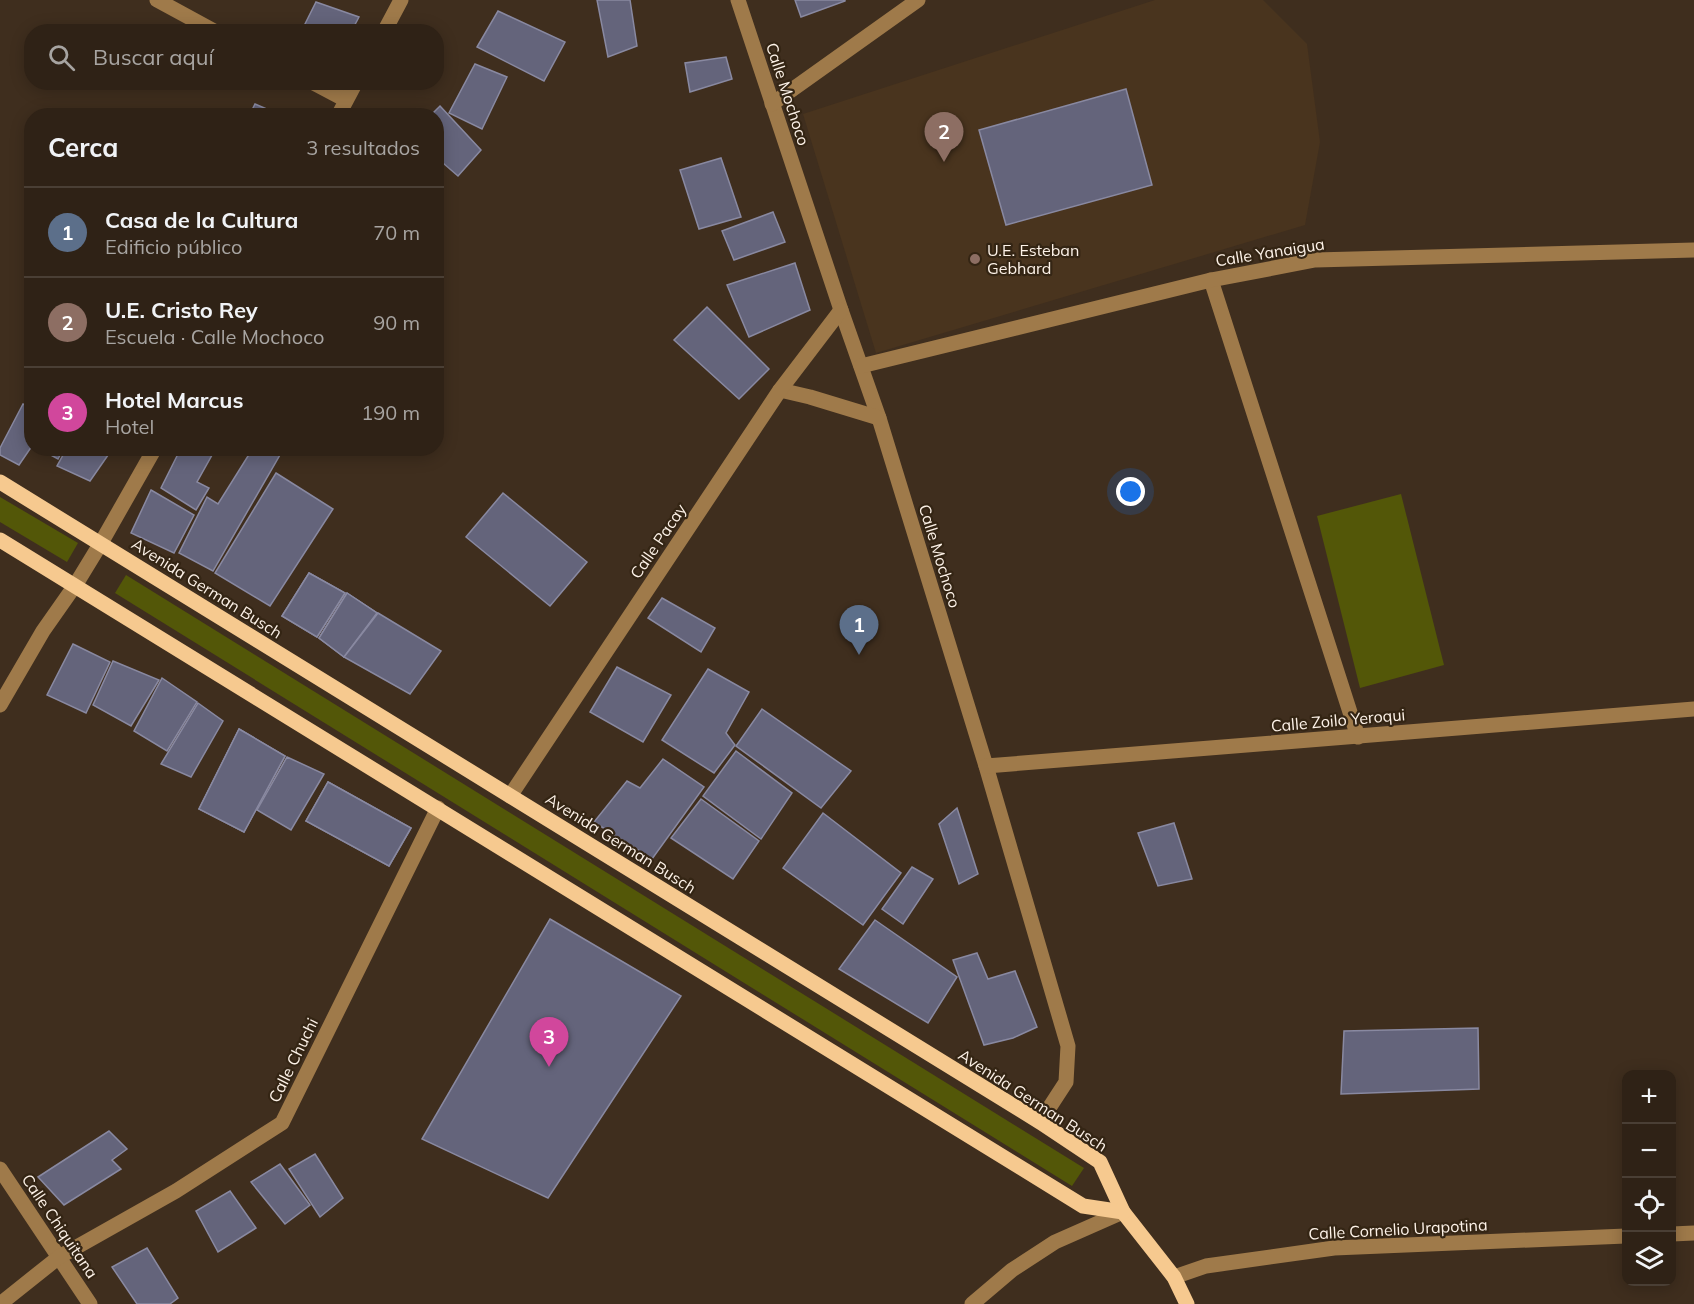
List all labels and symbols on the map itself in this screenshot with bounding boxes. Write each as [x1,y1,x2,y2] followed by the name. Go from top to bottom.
[762,40,814,148] street label: Calle Mochoco
[924,112,964,162] pin: 2
[1214,234,1326,270] street label: Calle Yanaigua
[987,240,1079,278] place label: U.E. Esteban Gebhard
[968,252,982,266] marker: U.E. Esteban Gebhard
[1116,477,1145,506] your location
[626,499,691,582] street label: Calle Pacay
[915,502,965,610] street label: Calle Mochoco
[128,533,286,643] street label: Avenida German Busch
[840,606,878,655] pin: 1
[1270,704,1406,736] street label: Calle Zoilo Yeroqui
[542,788,700,898] street label: Avenida German Busch
[264,1015,322,1105] street label: Calle Chuchi
[530,1018,568,1067] pin: 3
[955,1044,1111,1156] street label: Avenida German Busch
[18,1170,102,1282] street label: Calle Chiquitana
[1308,1214,1488,1244] street label: Calle Cornelio Urapotina

